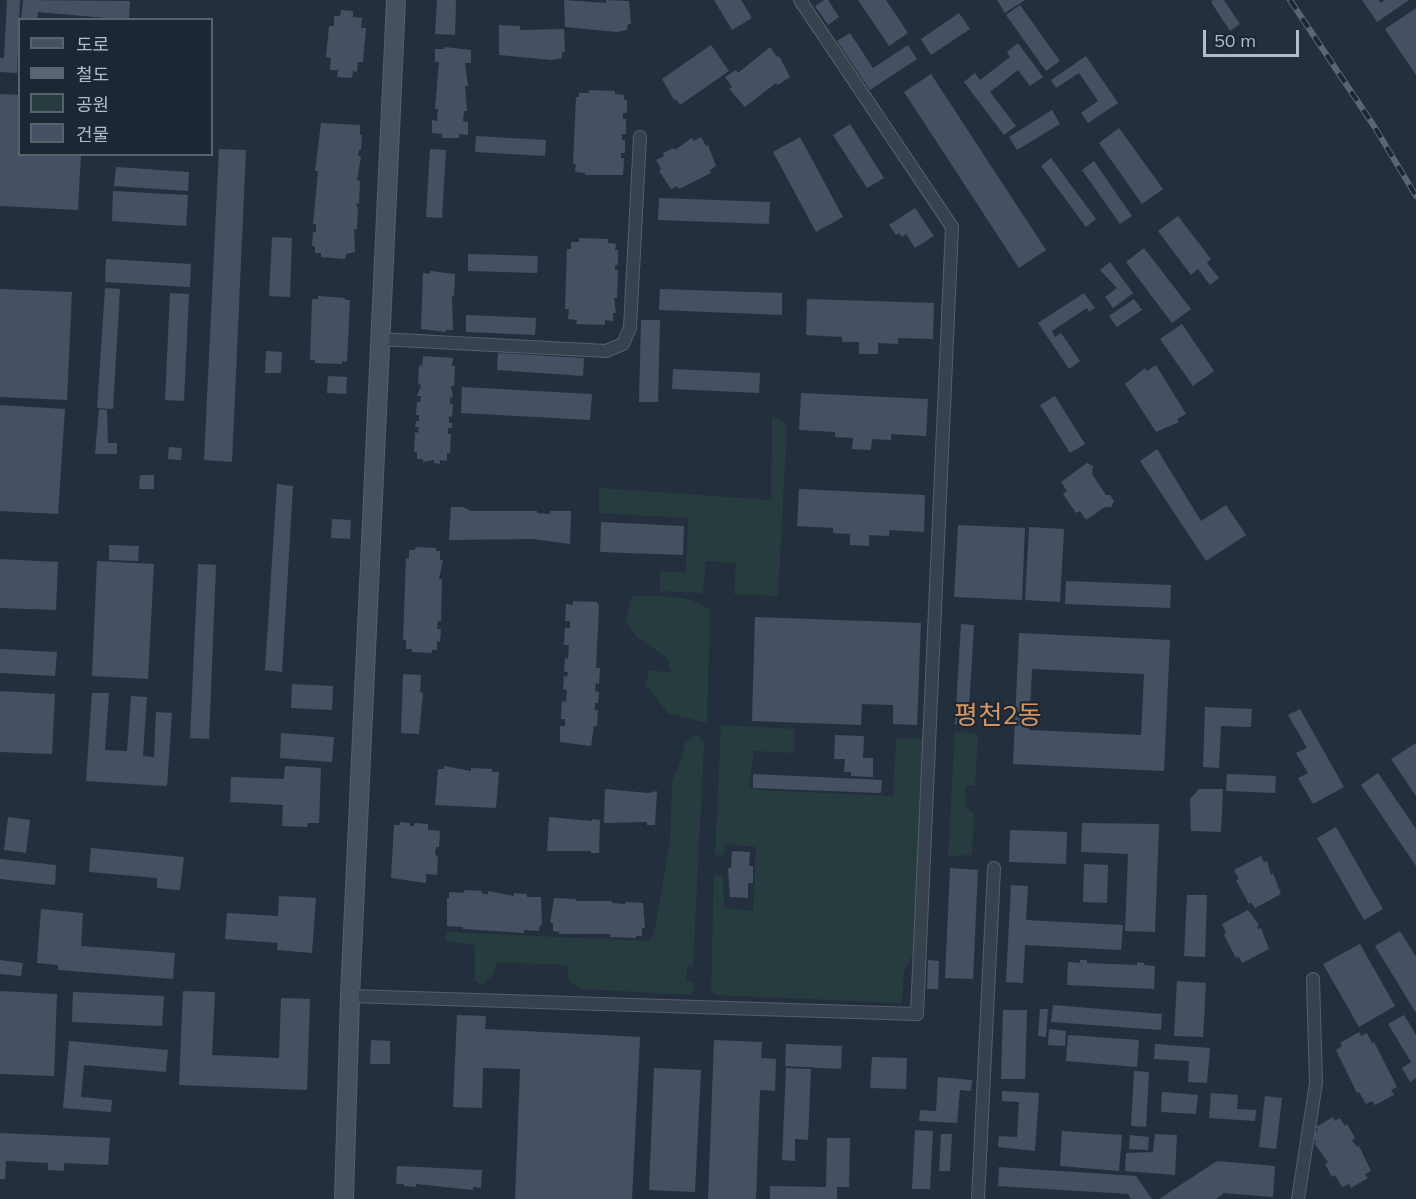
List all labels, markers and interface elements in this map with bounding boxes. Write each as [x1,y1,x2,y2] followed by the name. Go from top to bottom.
[18,18,213,156] legend
[1206,18,1302,56] scale bar
[1214,29,1256,52] text: 50 m
[76,33,109,56] text: 도로
[76,63,109,86] text: 철도
[76,93,109,116] text: 공원
[76,123,109,146] text: 건물
[954,700,1042,732] district label: 평천2동

